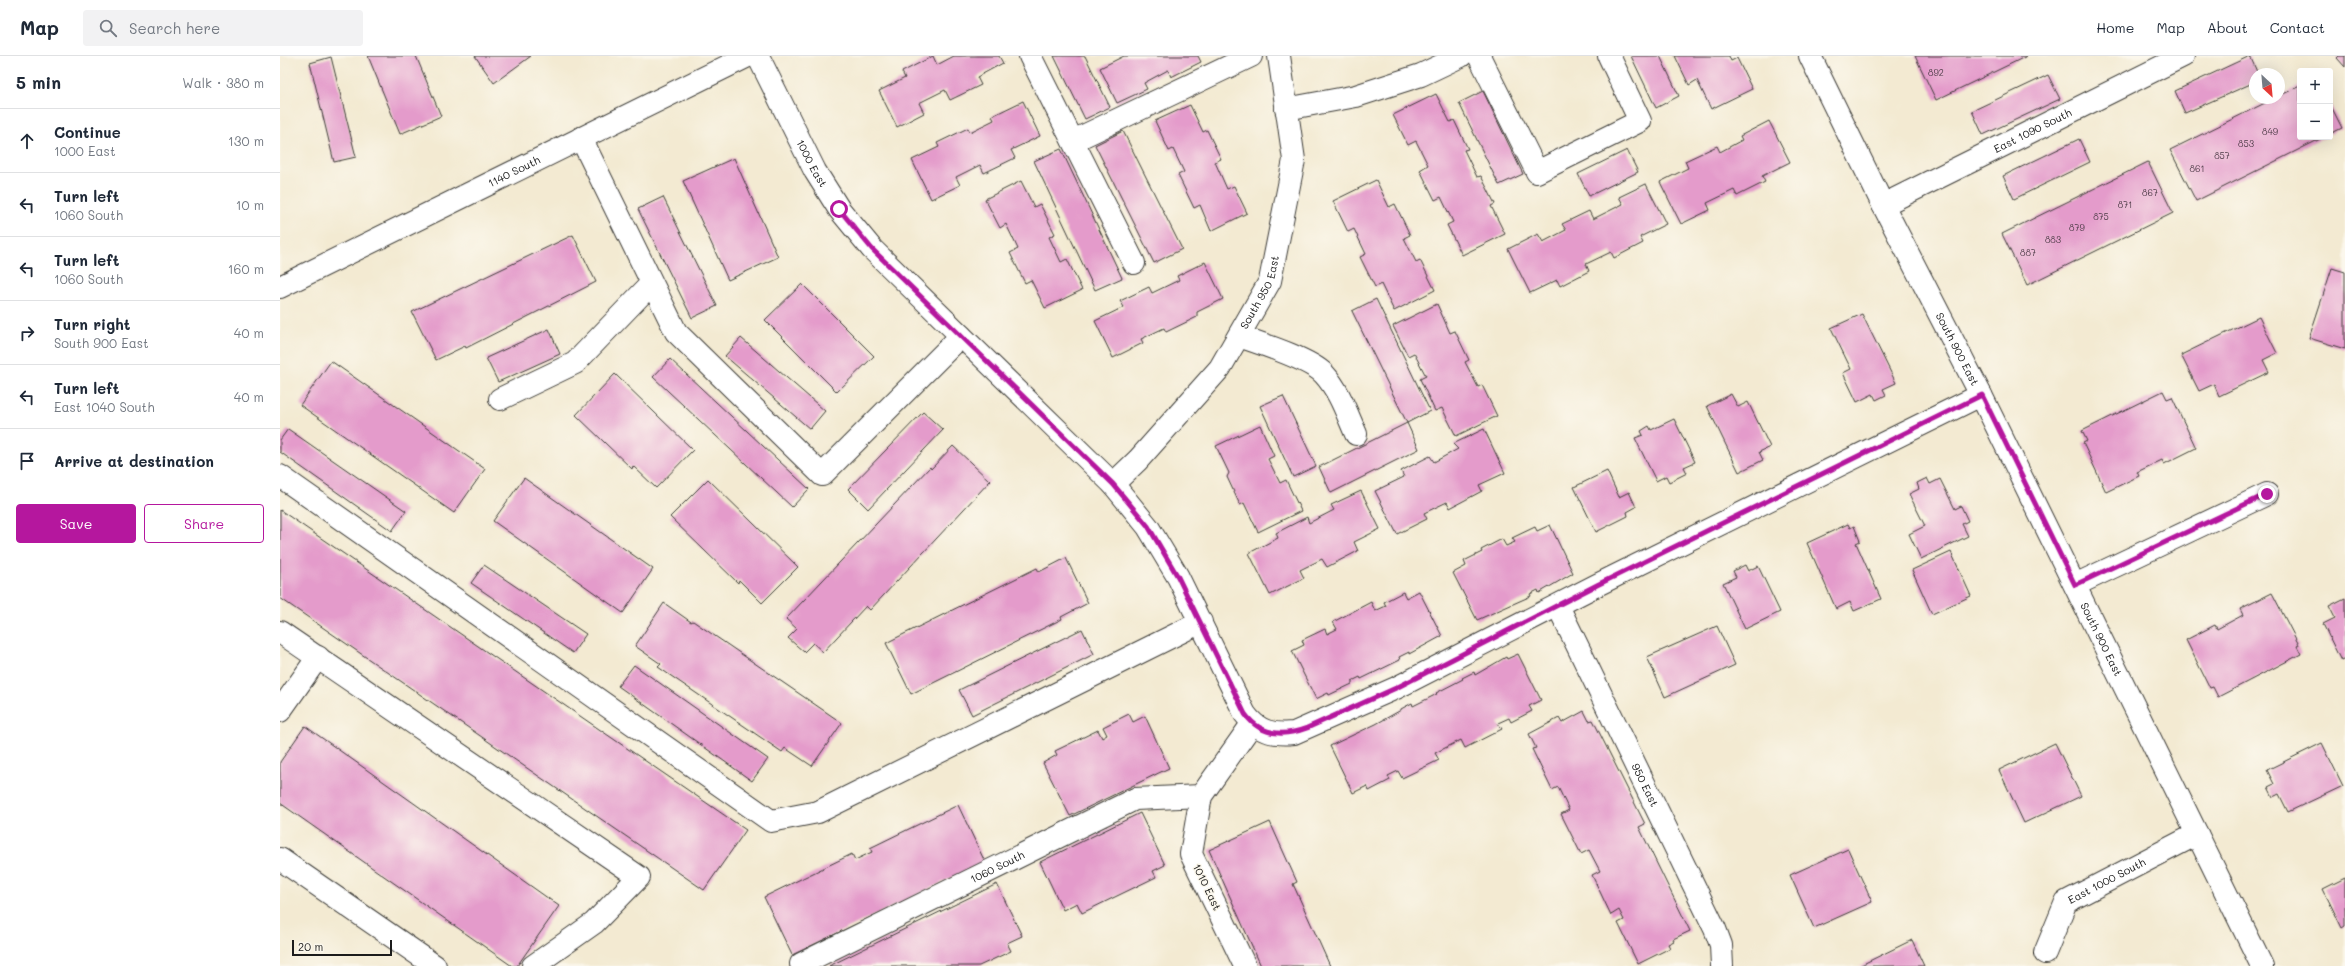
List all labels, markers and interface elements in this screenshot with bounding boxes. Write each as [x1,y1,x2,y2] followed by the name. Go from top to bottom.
[83,10,363,46] search box
[20,15,59,40] text: Map
[97,17,119,39] icon: search
[129,18,220,38] text: Search here
[2096,18,2134,37] text: Home
[2156,18,2185,37] text: Map
[2207,18,2248,37] text: About
[2270,18,2325,37] text: Contact
[1928,67,1944,78] house number: 892
[2249,68,2285,104] north arrow
[2297,68,2333,140] map controls
[2297,68,2333,104] button: +
[16,71,61,93] text: 5 min
[182,74,264,91] text: Walk · 380 m
[2297,104,2333,140] button: −
[1991,105,2074,156] street label: East 1090 South
[54,122,121,142] text: Continue
[2262,126,2279,137] house number: 849
[16,130,38,152] icon: ahead
[228,132,264,149] text: 130 m
[793,137,831,190] street label: 1000 East
[2238,138,2254,149] house number: 853
[54,142,116,159] text: 1000 East
[2214,150,2230,161] house number: 857
[485,152,542,190] street label: 1140 South
[2190,163,2204,174] house number: 861
[54,186,119,206] text: Turn left
[2142,187,2158,198] house number: 867
[16,194,38,216] icon: left
[236,196,264,213] text: 10 m
[2118,199,2132,210] house number: 871
[830,200,848,218] route start
[54,206,123,223] text: 1060 South
[2093,211,2109,222] house number: 875
[2069,222,2086,233] house number: 879
[2045,234,2061,245] house number: 883
[2020,247,2036,258] house number: 887
[54,250,119,270] text: Turn left
[1236,254,1282,332] street label: South 950 East
[16,258,38,280] icon: left
[228,260,264,277] text: 160 m
[54,270,123,287] text: 1060 South
[1933,310,1983,388] street label: South 900 East
[54,314,131,334] text: Turn right
[16,322,38,344] icon: right
[234,324,264,341] text: 40 m
[54,334,149,351] text: South 900 East
[54,378,119,398] text: Turn left
[16,386,38,408] icon: left
[234,388,264,405] text: 40 m
[54,398,155,415] text: East 1040 South
[16,450,38,472] icon: arrive
[54,451,214,471] text: Arrive at destination
[2258,485,2276,503] route end
[16,504,136,543] button: Save
[144,504,264,543] button: Share
[2077,600,2126,679] street label: South 900 East
[1629,761,1662,809] street label: 950 East
[968,847,1027,886] street label: 1060 South
[2065,854,2148,907] street label: East 1000 South
[1190,861,1225,913] street label: 1010 East
[292,938,392,957] scale bar
[298,939,323,954] text: 20 m

